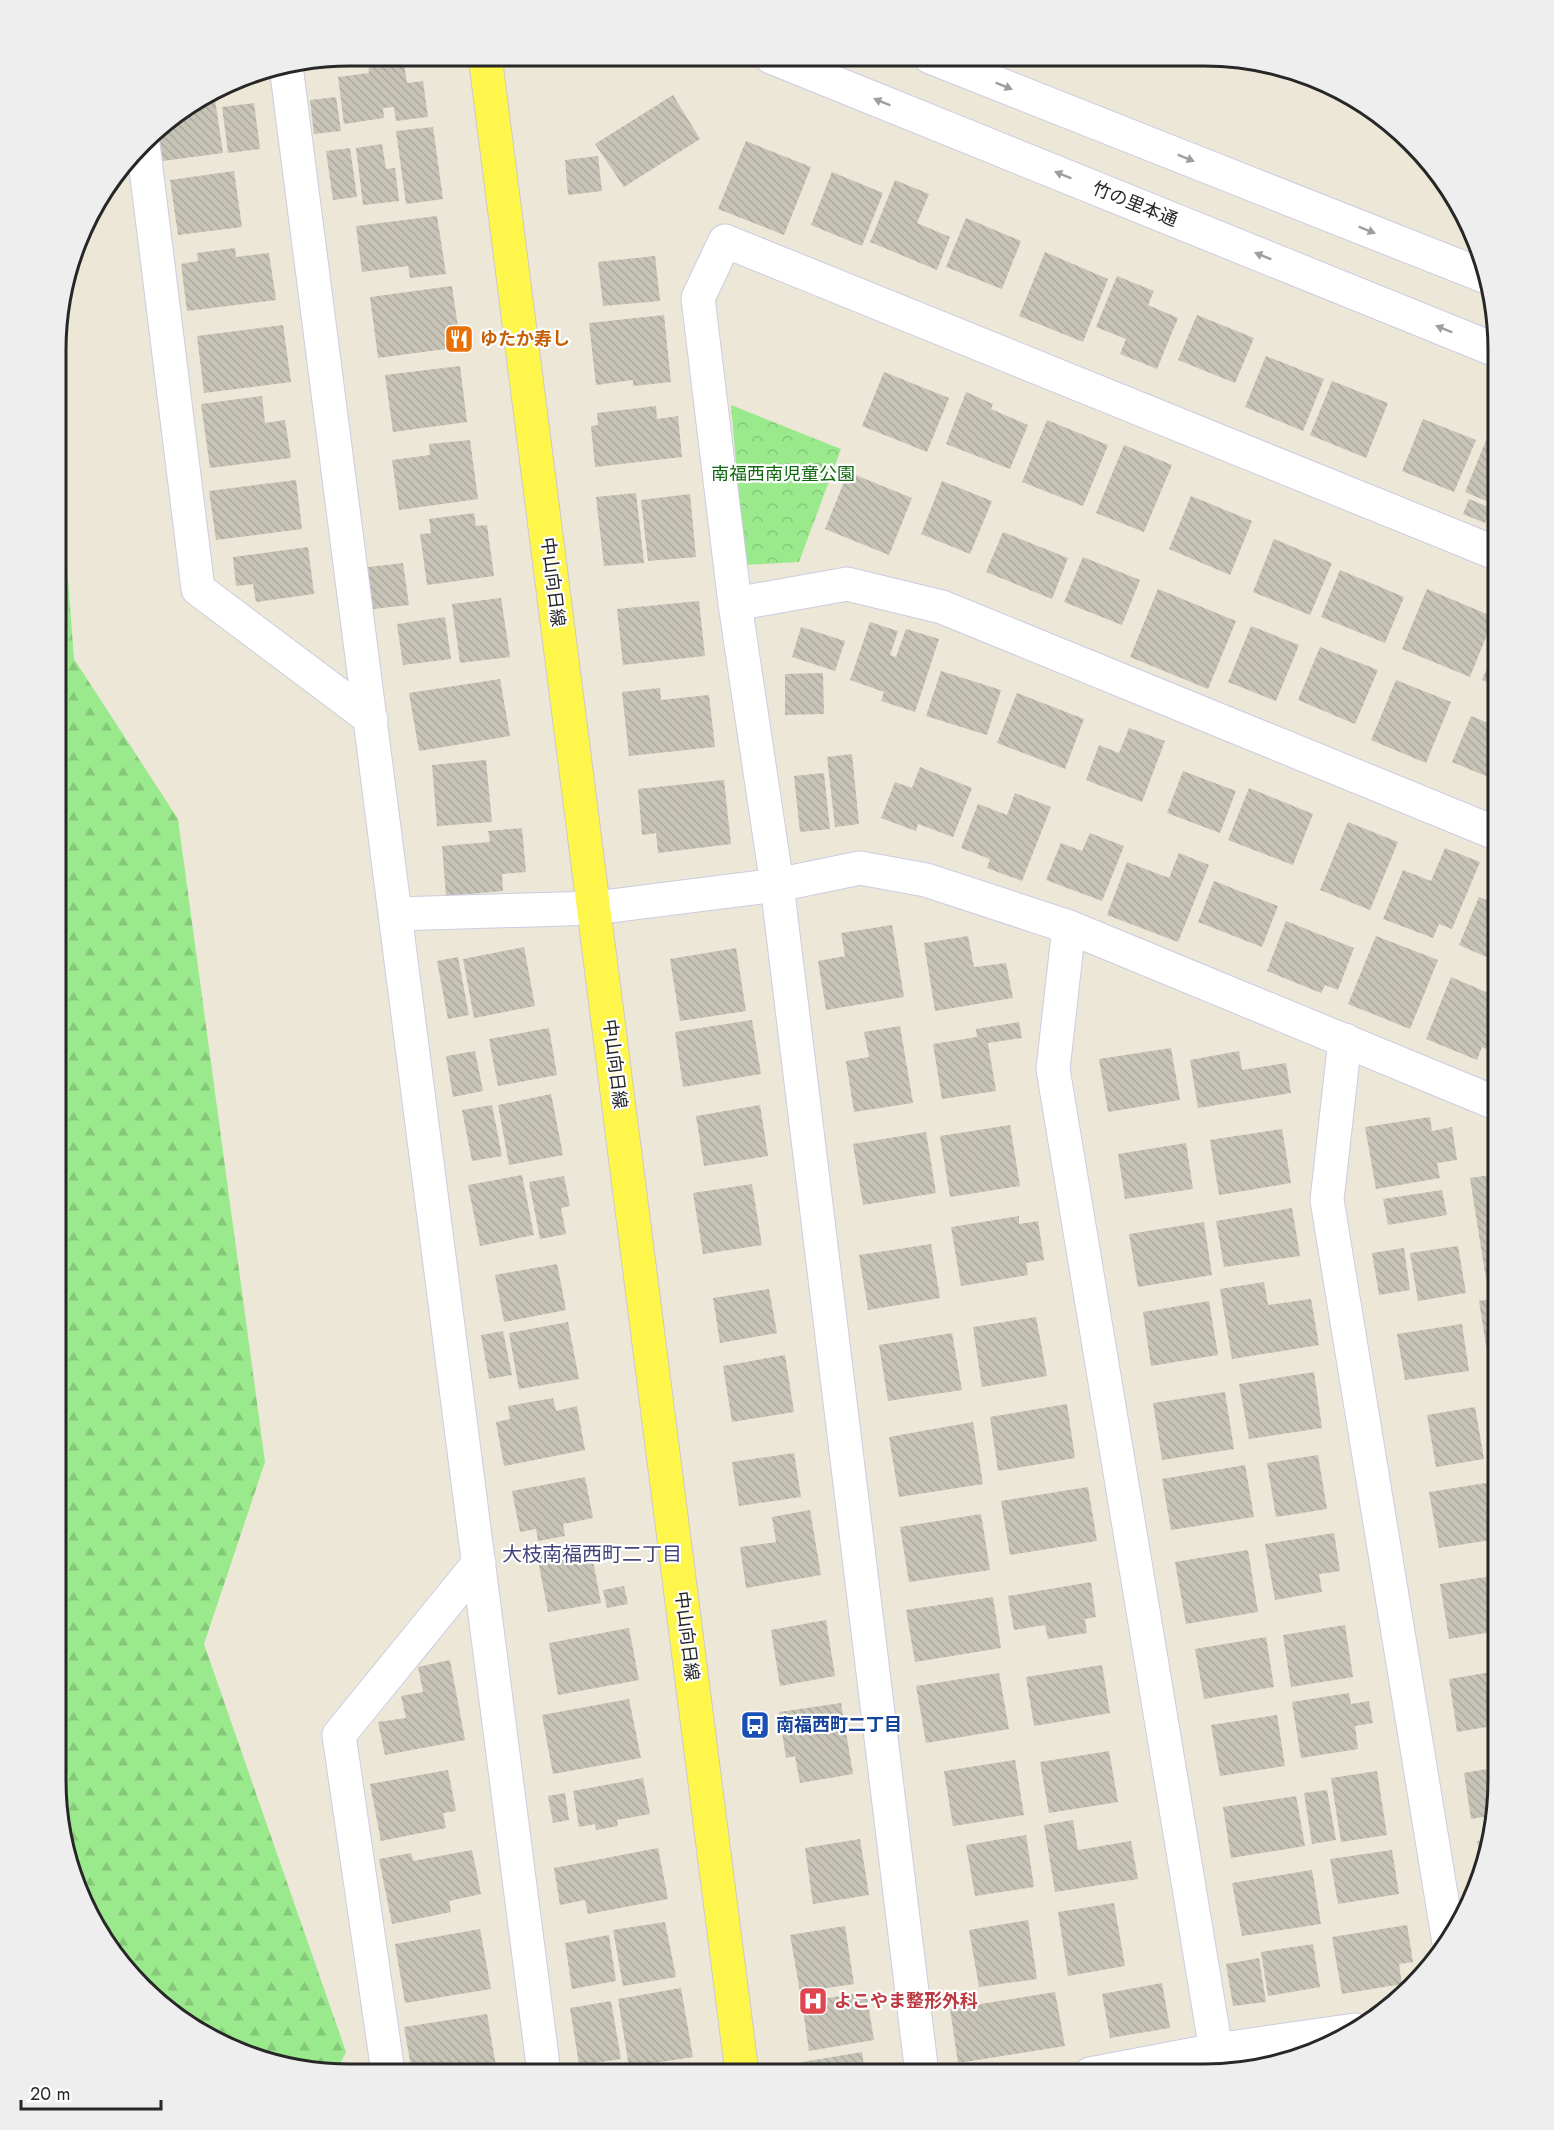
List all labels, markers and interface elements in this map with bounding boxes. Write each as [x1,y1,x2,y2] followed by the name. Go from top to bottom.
[996,82,1014,92] one-way arrow
[873,97,891,107] one-way arrow
[1177,153,1195,163] one-way arrow
[1054,170,1072,180] one-way arrow
[1088,175,1182,233] street label: 竹の里本通
[1358,226,1376,235] one-way arrow
[1254,251,1272,261] one-way arrow
[443,323,475,355] restaurant icon: ゆたか寿し
[1435,324,1453,333] one-way arrow
[480,326,570,352] place label: ゆたか寿し
[711,461,855,487] park label: 南福西南児童公園
[535,536,571,628] street label: 中山向日線
[597,1018,633,1110] street label: 中山向日線
[502,1540,682,1569] district label: 大枝南福西町二丁目
[669,1590,705,1682] street label: 中山向日線
[739,1709,771,1741] bus stop icon: 南福西町二丁目
[776,1712,902,1738] place label: 南福西町二丁目
[797,1985,829,2017] hospital icon: よこやま整形外科
[834,1988,978,2014] place label: よこやま整形外科
[21,2073,160,2111] scale bar
[30,2081,70,2107] text: 20 m

